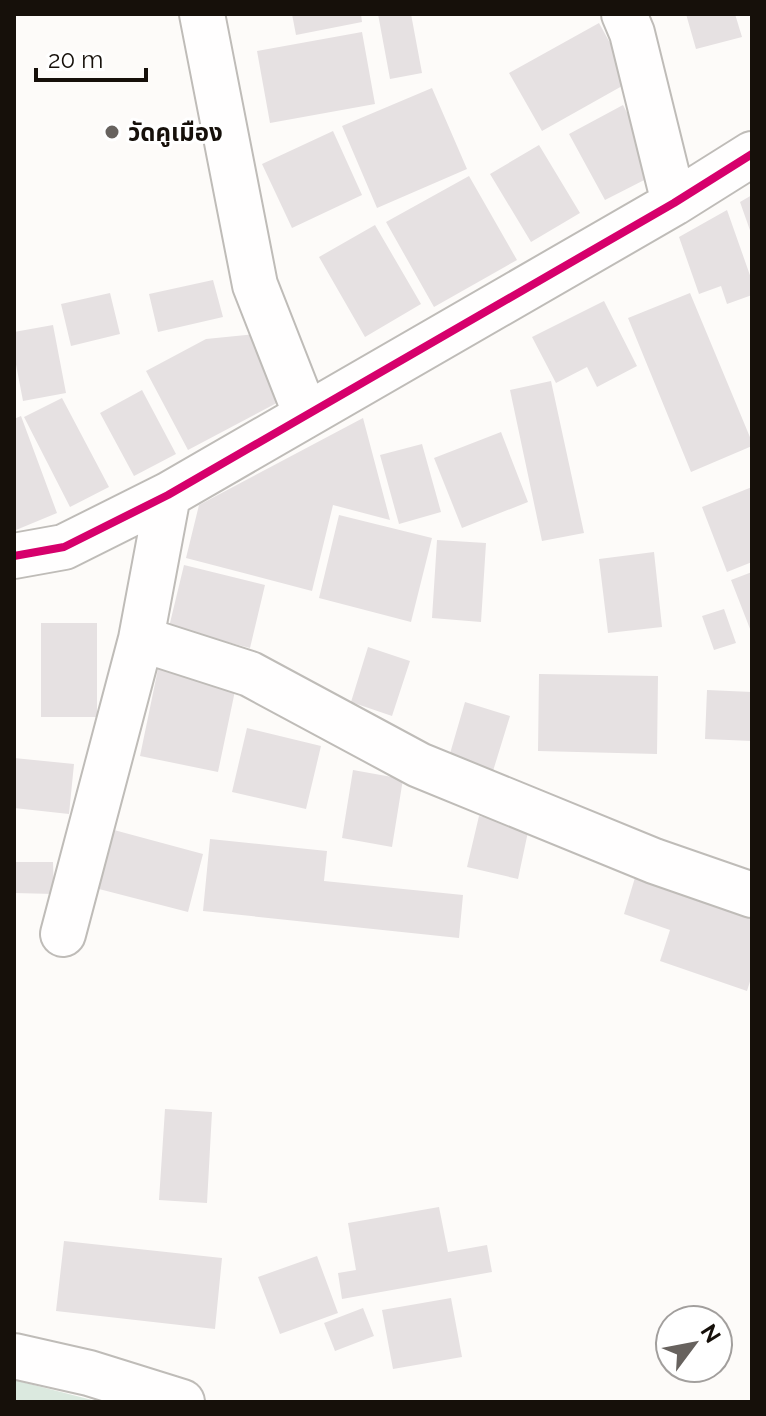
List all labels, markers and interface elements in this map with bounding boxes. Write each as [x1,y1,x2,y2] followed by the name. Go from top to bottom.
[36,32,146,82] scale bar
[48,45,103,74] text: 20 m
[128,118,223,147] place label: วัดคูเมือง
[103,123,121,141] marker: วัดคูเมือง
[654,1304,734,1384] north arrow
[695,1319,726,1347] text: N

